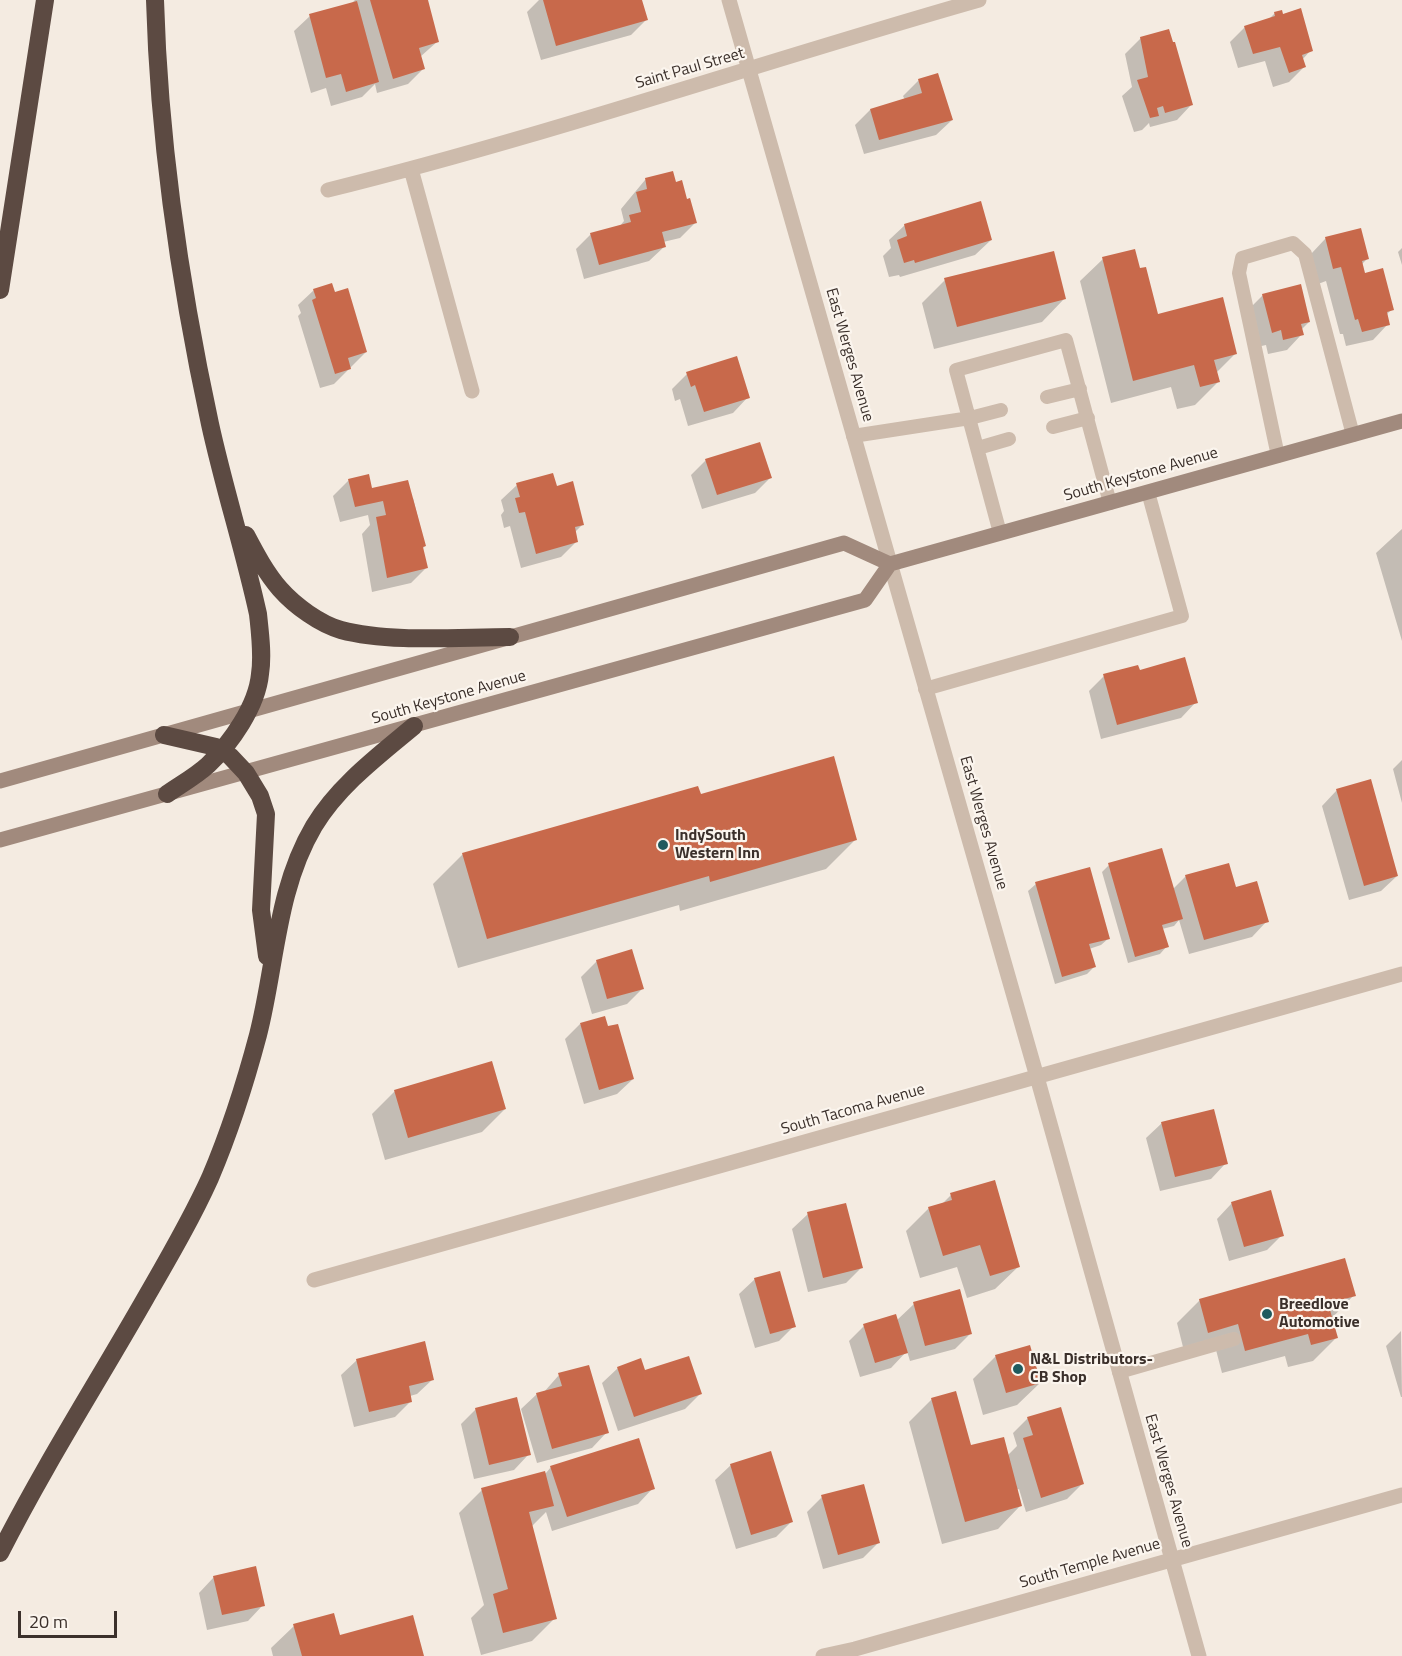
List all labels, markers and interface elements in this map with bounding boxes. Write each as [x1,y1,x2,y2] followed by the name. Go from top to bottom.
[633,44,747,94] street label: Saint Paul Street
[821,286,877,424] street label: East Werges Avenue
[1062,444,1220,506] street label: South Keystone Avenue
[370,667,528,729] street label: South Keystone Avenue
[955,754,1011,892] street label: East Werges Avenue
[675,826,760,864] place label: IndySouth Western Inn
[656,838,670,852] marker: IndySouth Western Inn
[779,1080,927,1140] street label: South Tacoma Avenue
[1279,1295,1360,1333] place label: Breedlove Automotive
[1260,1307,1274,1321] marker: Breedlove Automotive
[1030,1350,1153,1388] place label: N&L Distributors- CB Shop
[1011,1362,1025,1376] marker: N&L Distributors- CB Shop
[1140,1412,1196,1550] street label: East Werges Avenue
[1017,1535,1163,1593] street label: South Temple Avenue
[21,1599,120,1637] scale bar
[29,1608,68,1635] text: 20 m

